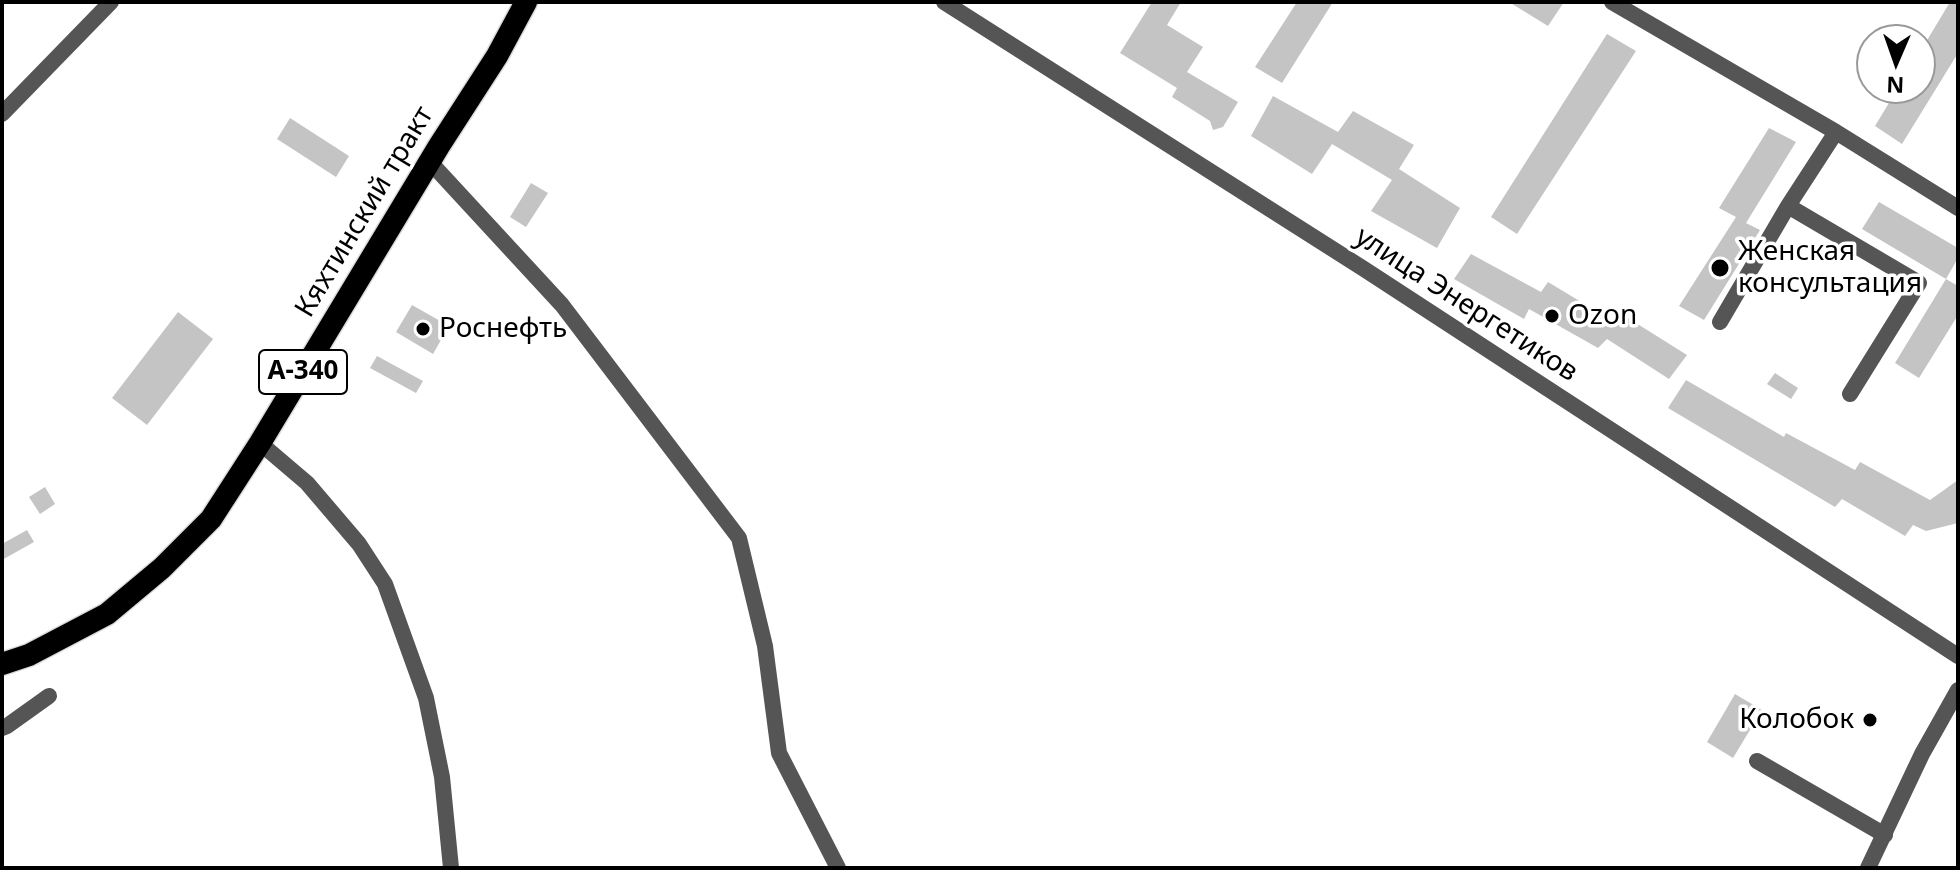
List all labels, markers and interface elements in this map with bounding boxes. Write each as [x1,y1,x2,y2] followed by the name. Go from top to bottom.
[1856,24,1936,104] north arrow
[1886,71,1905,101] text: N
[289,101,441,323] street label: Кяхтинский тракт
[1348,220,1584,390] street label: улица Энергетиков
[1738,235,1922,301] place label: Женская консультация
[1709,257,1731,279] marker: Женская консультация
[1568,299,1637,333] place label: Ozon
[1543,307,1561,325] marker: Ozon
[439,312,567,346] place label: Роснефть
[414,320,432,338] marker: Роснефть
[259,350,347,394] road number: А-340
[1739,703,1854,737] place label: Колобок
[1861,711,1879,729] marker: Колобок

